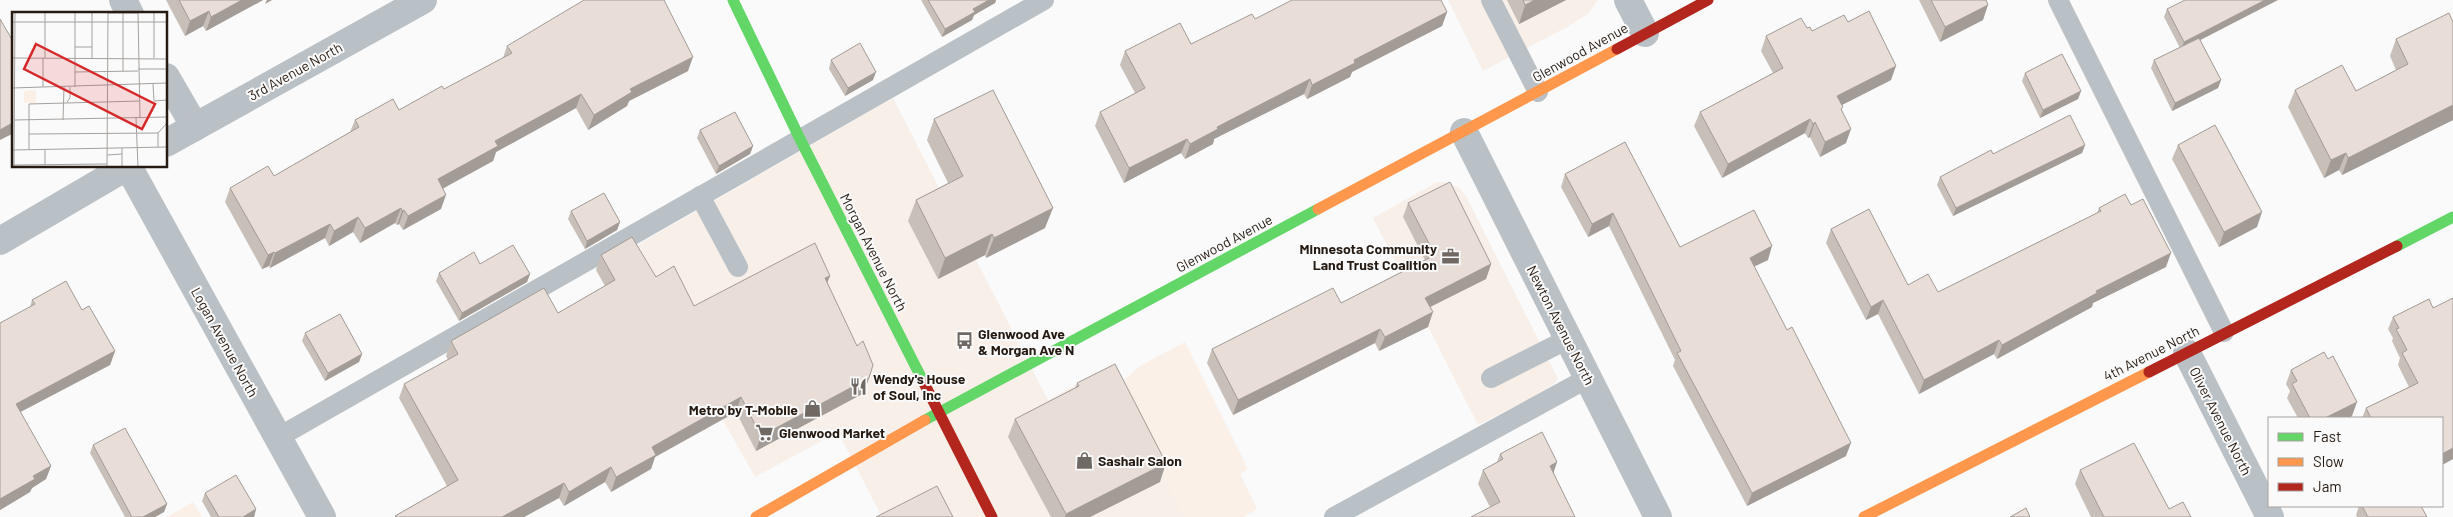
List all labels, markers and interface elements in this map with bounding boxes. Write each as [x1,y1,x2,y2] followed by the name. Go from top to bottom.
[12,12,168,168] inset map
[1529,19,1631,85] street label: Glenwood Avenue
[245,38,345,104] street label: 3rd Avenue North
[837,190,911,314] street label: Morgan Avenue North
[1173,210,1275,276] street label: Glenwood Avenue
[1300,240,1437,273] place label: Minnesota Community Land Trust Coalition
[1441,246,1461,266] office icon: Minnesota Community Land Trust Coalition
[1523,262,1599,388] street label: Newton Avenue North
[188,284,262,400] street label: Logan Avenue North
[2100,321,2202,385] street label: 4th Avenue North
[978,325,1074,358] place label: Glenwood Ave & Morgan Ave N
[954,331,974,351] bus stop icon: Glenwood Ave & Morgan Ave N
[2186,364,2256,478] street label: Oliver Avenue North
[873,370,966,403] place label: Wendy's House of Soul, Inc
[849,376,869,396] restaurant icon: Wendy's House of Soul, Inc
[802,399,822,419] shop icon: Metro by T-Mobile
[689,401,798,418] place label: Metro by T-Mobile
[2268,417,2443,507] legend
[755,422,775,442] supermarket icon: Glenwood Market
[779,424,885,441] place label: Glenwood Market
[2313,427,2341,445] text: Fast
[1074,450,1094,470] shop icon: Sashair Salon
[1098,452,1182,469] place label: Sashair Salon
[2313,452,2344,470] text: Slow
[2313,477,2342,495] text: Jam

